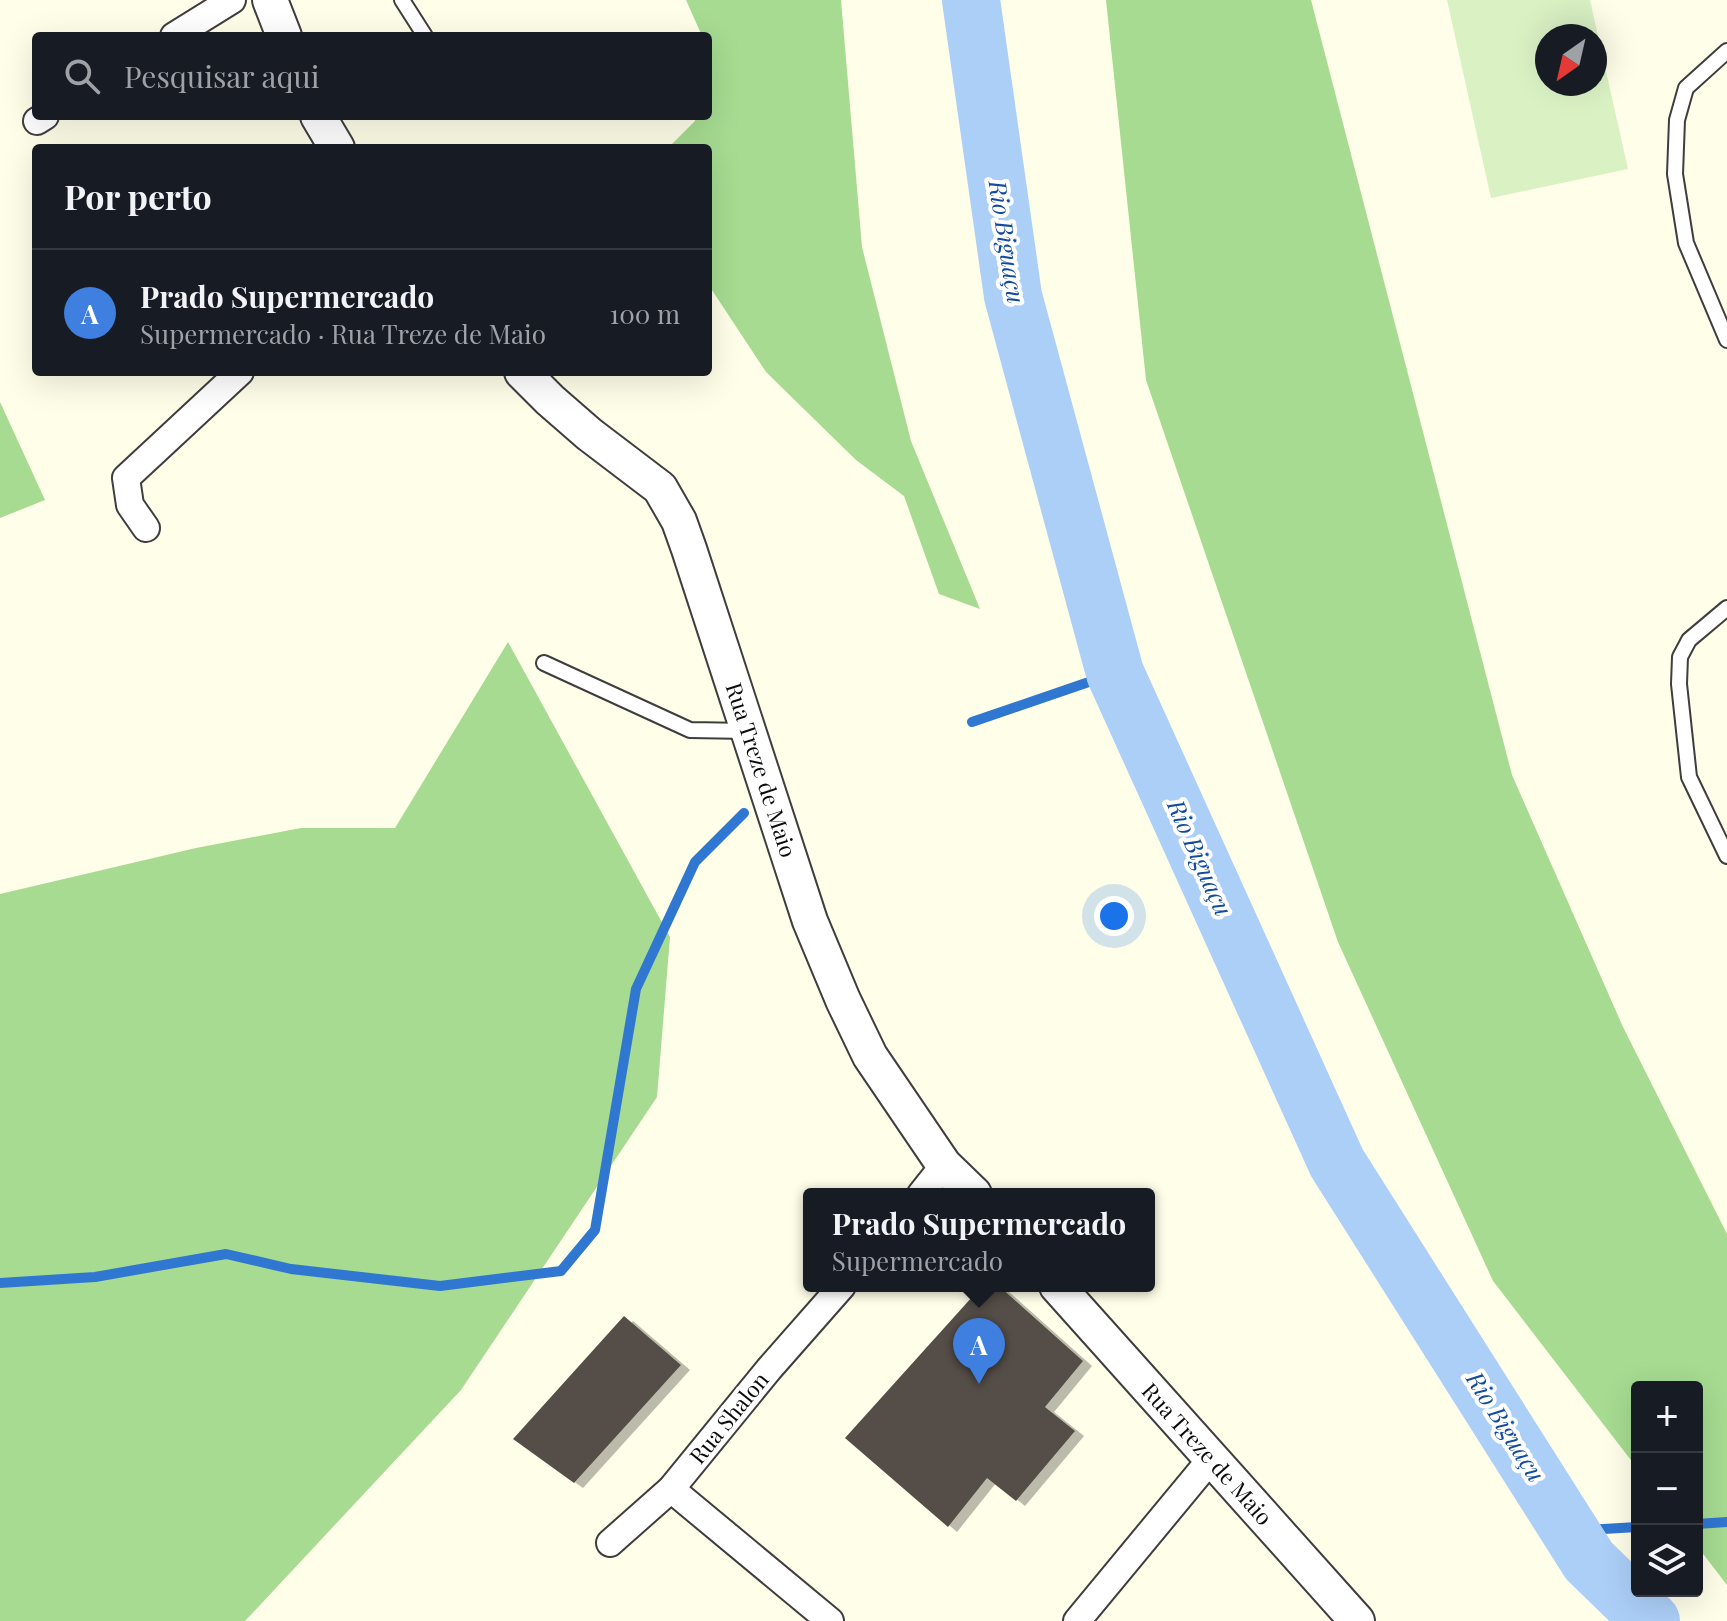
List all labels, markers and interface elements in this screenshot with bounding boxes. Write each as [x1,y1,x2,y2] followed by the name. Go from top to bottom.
[1535,24,1607,96] north arrow
[32,32,712,120] search box
[60,54,104,98] icon: search
[124,56,320,96] text: Pesquisar aqui
[64,173,212,219] text: Por perto
[982,177,1034,306] water label: Rio Biguaçu
[140,276,434,316] text: Prado Supermercado
[81,296,99,331] text: A
[610,296,680,331] text: 100 m
[140,316,546,351] text: Supermercado · Rua Treze de Maio
[720,679,804,861] street label: Rua Treze de Maio
[1161,793,1241,920] water label: Rio Biguaçu
[1094,896,1134,936] your location
[803,1188,1155,1292] popup
[832,1203,1126,1243] text: Prado Supermercado
[832,1243,1003,1278] text: Supermercado
[953,1318,1005,1384] pin: A
[1460,1364,1553,1487] water label: Rio Biguaçu
[682,1365,775,1470] street label: Rua Shalon
[1136,1376,1280,1531] street label: Rua Treze de Maio
[1631,1381,1703,1597] map controls
[1631,1381,1703,1453] button: +
[1631,1453,1703,1525] button: −
[1631,1525,1703,1597] button: layers

